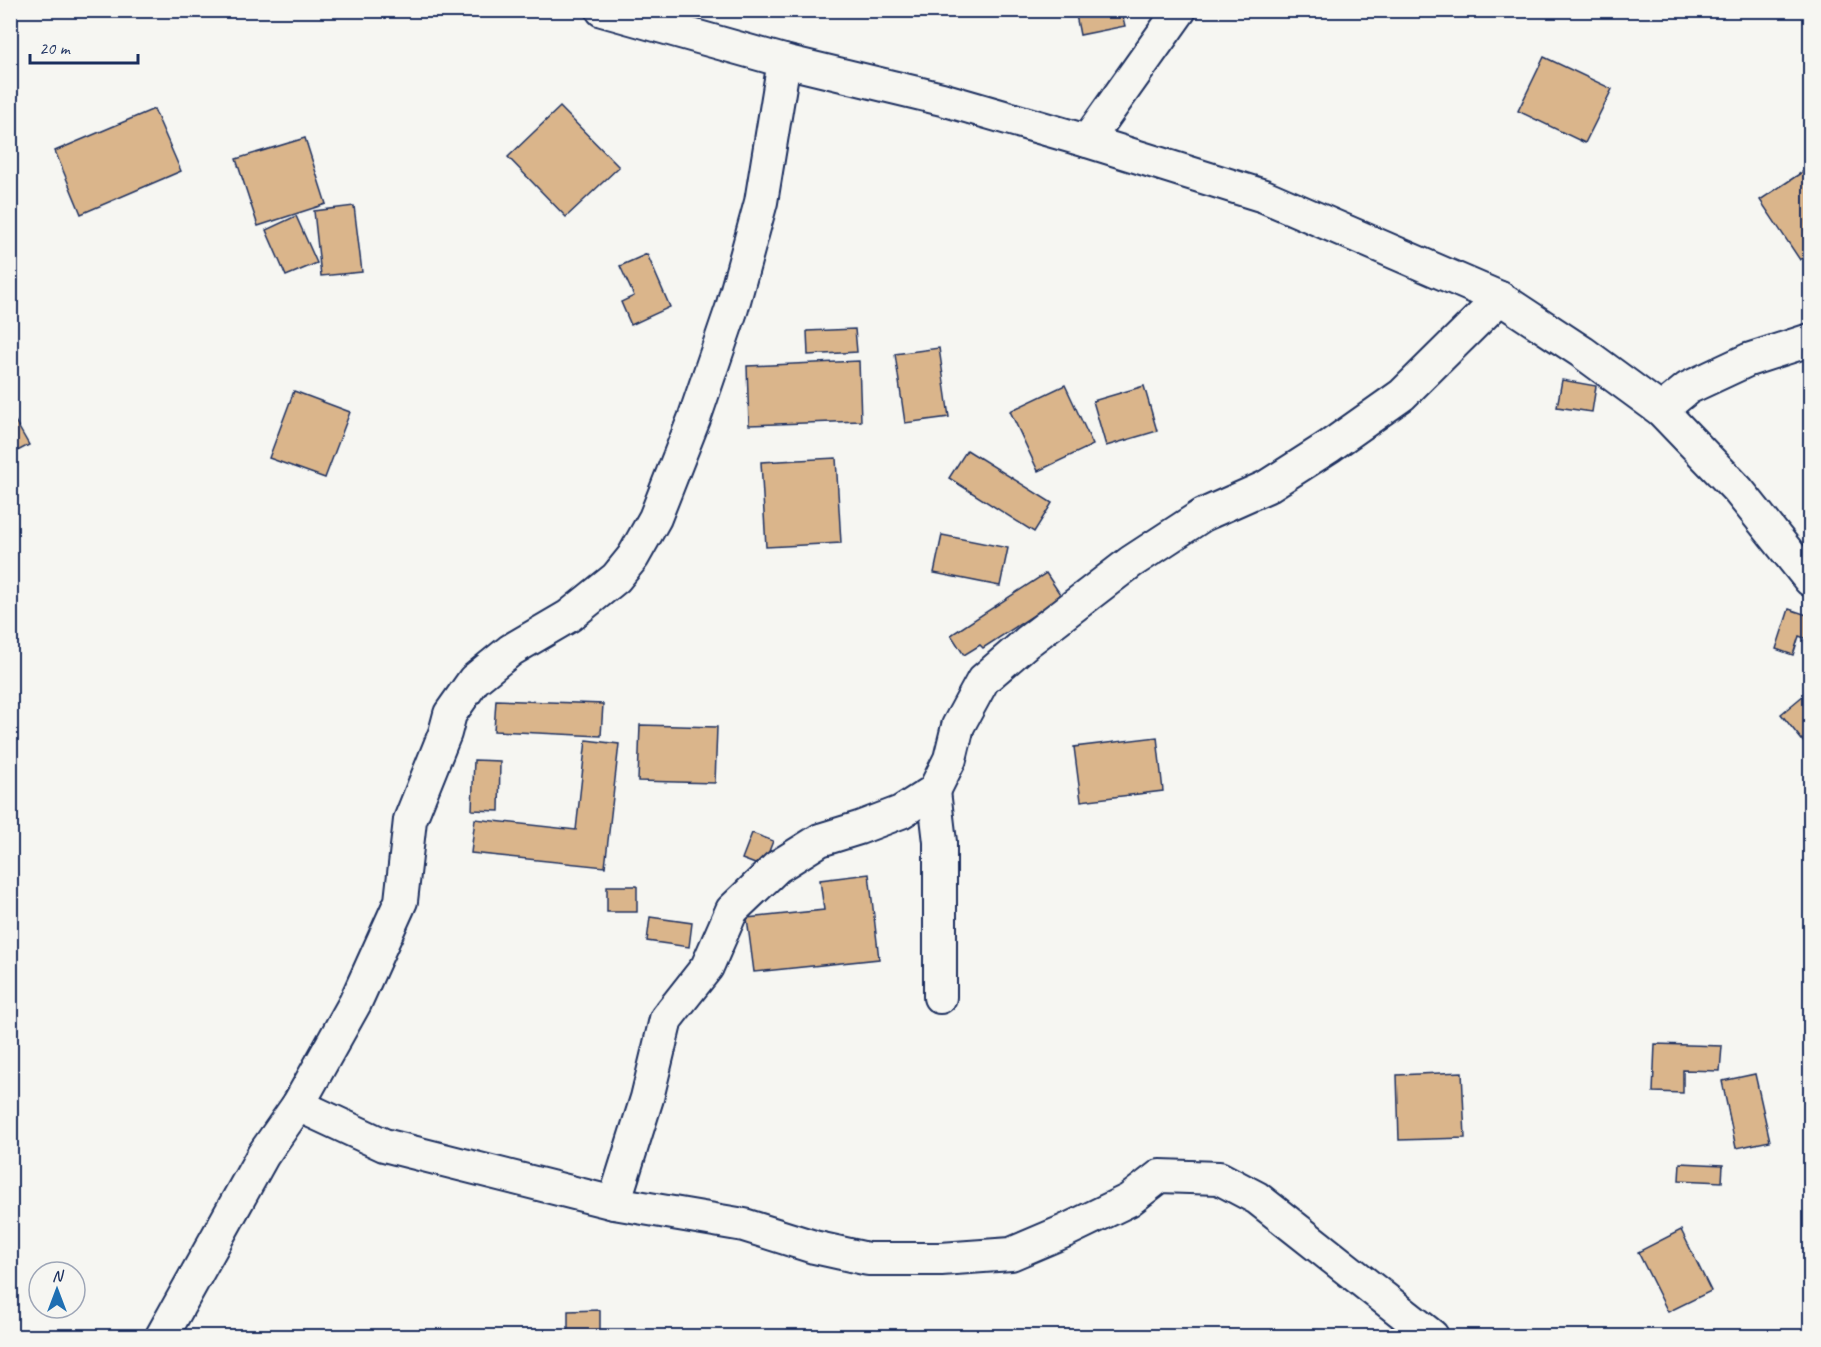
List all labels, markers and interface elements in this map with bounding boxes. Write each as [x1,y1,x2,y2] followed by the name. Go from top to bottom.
[30,27,138,65] scale bar
[39,37,72,59] text: 20 m
[27,1260,87,1320] north arrow
[52,1266,65,1286] text: N

